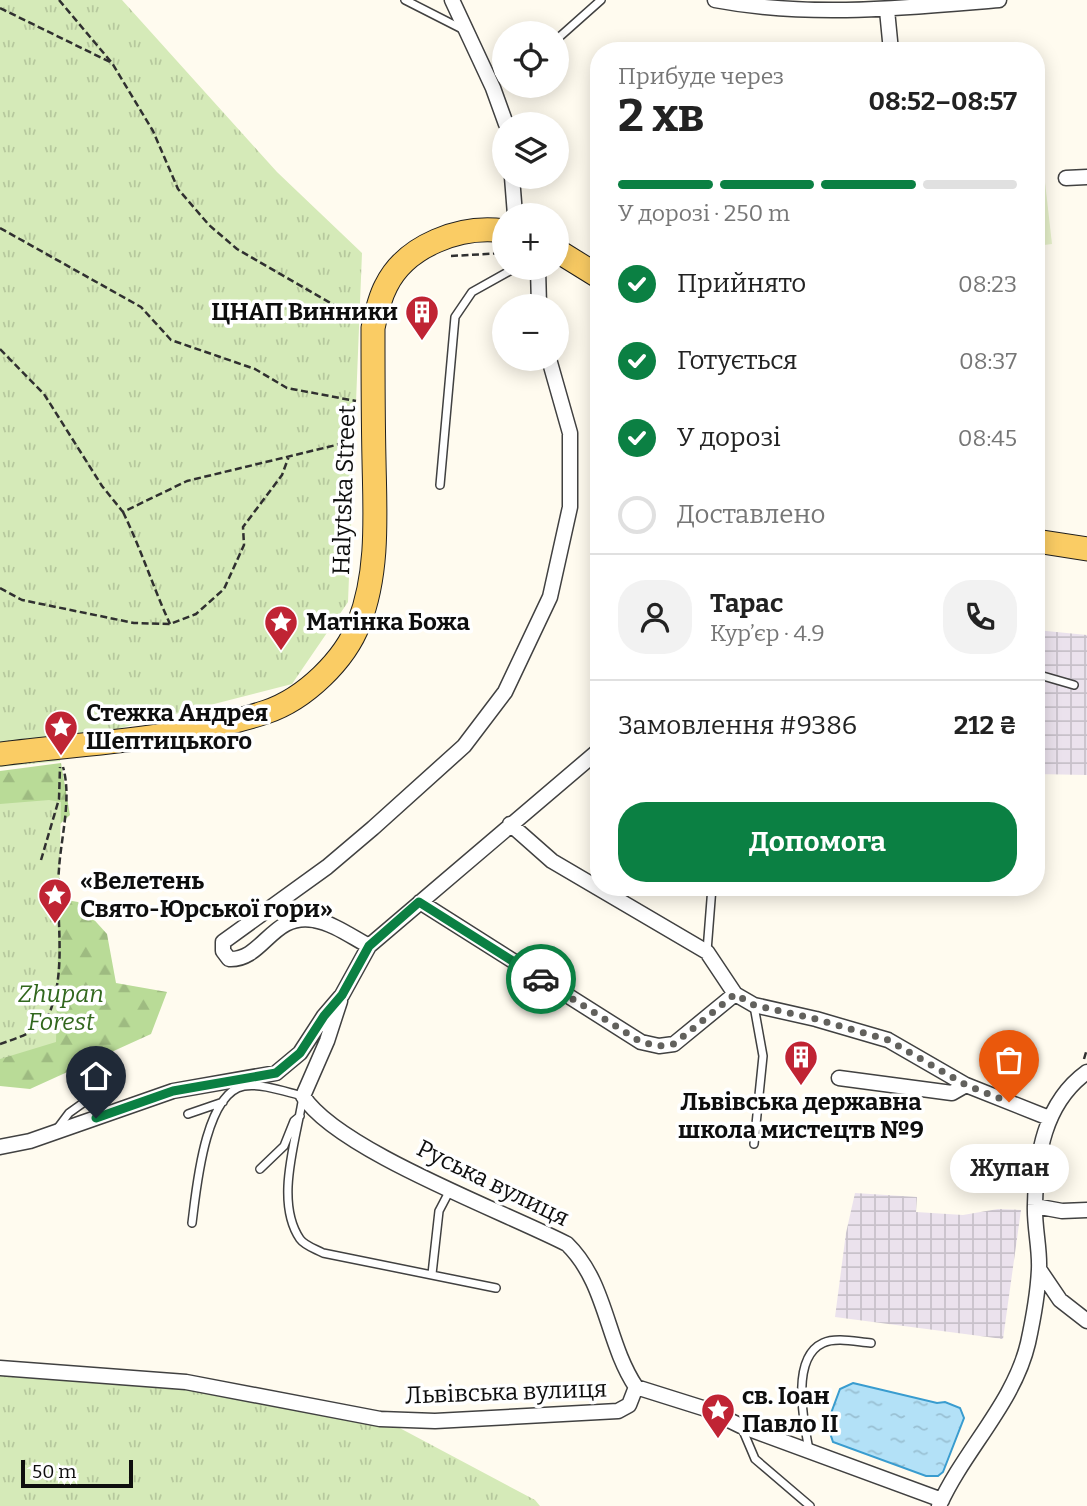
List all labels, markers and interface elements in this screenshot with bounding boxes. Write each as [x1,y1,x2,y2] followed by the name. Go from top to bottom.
[492,21,569,371] map controls
[492,21,569,98] button: locate
[618,62,784,90] text: Прибуде через
[869,86,1017,117] text: 08:52–08:57
[618,88,704,143] text: 2 хв
[492,112,569,189] button: layers
[618,199,790,227] text: У дорозі · 250 m
[492,203,569,280] button: +
[618,265,656,303] icon: check
[677,268,806,299] text: Прийнято
[958,270,1017,298] text: 08:23
[403,293,441,342] building icon: ЦНАП Винники
[492,294,569,371] button: −
[211,298,398,326] place label: ЦНАП Винники
[618,342,656,380] icon: check
[677,345,797,376] text: Готується
[959,347,1017,375] text: 08:37
[327,404,361,575] street label: Halytska Street
[618,419,656,457] icon: check
[677,422,781,453] text: У дорозі
[958,424,1017,452] text: 08:45
[677,499,826,530] text: Доставлено
[618,580,692,654] button: person
[943,580,1017,654] button: phone
[710,588,783,619] text: Тарас
[262,603,300,652] place icon: Матінка Божа
[306,608,470,636] place label: Матінка Божа
[710,619,825,647] text: Кур’єр · 4.9
[86,699,268,755] place label: Стежка Андрея Шептицького
[42,708,80,757] place icon: Стежка Андрея Шептицького
[618,710,857,741] text: Замовлення #9386
[954,710,1017,741] text: 212 ₴
[618,802,1017,882] button: Допомога
[80,867,333,923] place label: «Велетень Свято-Юрської гори»
[36,876,74,925] place icon: «Велетень Свято-Юрської гори»
[506,944,576,1014] courier
[522,960,560,998] icon: car
[18,980,104,1036] park label: Zhupan Forest
[979,1030,1039,1102] pin
[782,1038,820,1087] building icon: Львівська державна школа мистецтв №9
[990,1041,1028,1079] icon: bag
[66,1046,126,1118] pin
[77,1057,115,1095] icon: home
[678,1088,924,1144] place label: Львівська державна школа мистецтв №9
[412,1134,574,1232] street label: Руська вулиця
[950,1144,1068,1193] callout: Жупан
[970,1154,1049,1182] text: Жупан
[404,1374,608,1410] street label: Львівська вулиця
[742,1382,838,1438] place label: св. Іоан Павло ІІ
[699,1391,737,1440] place icon: св. Іоан Павло ІІ
[21,1457,133,1489] scale bar
[32,1460,76,1483] text: 50 m

